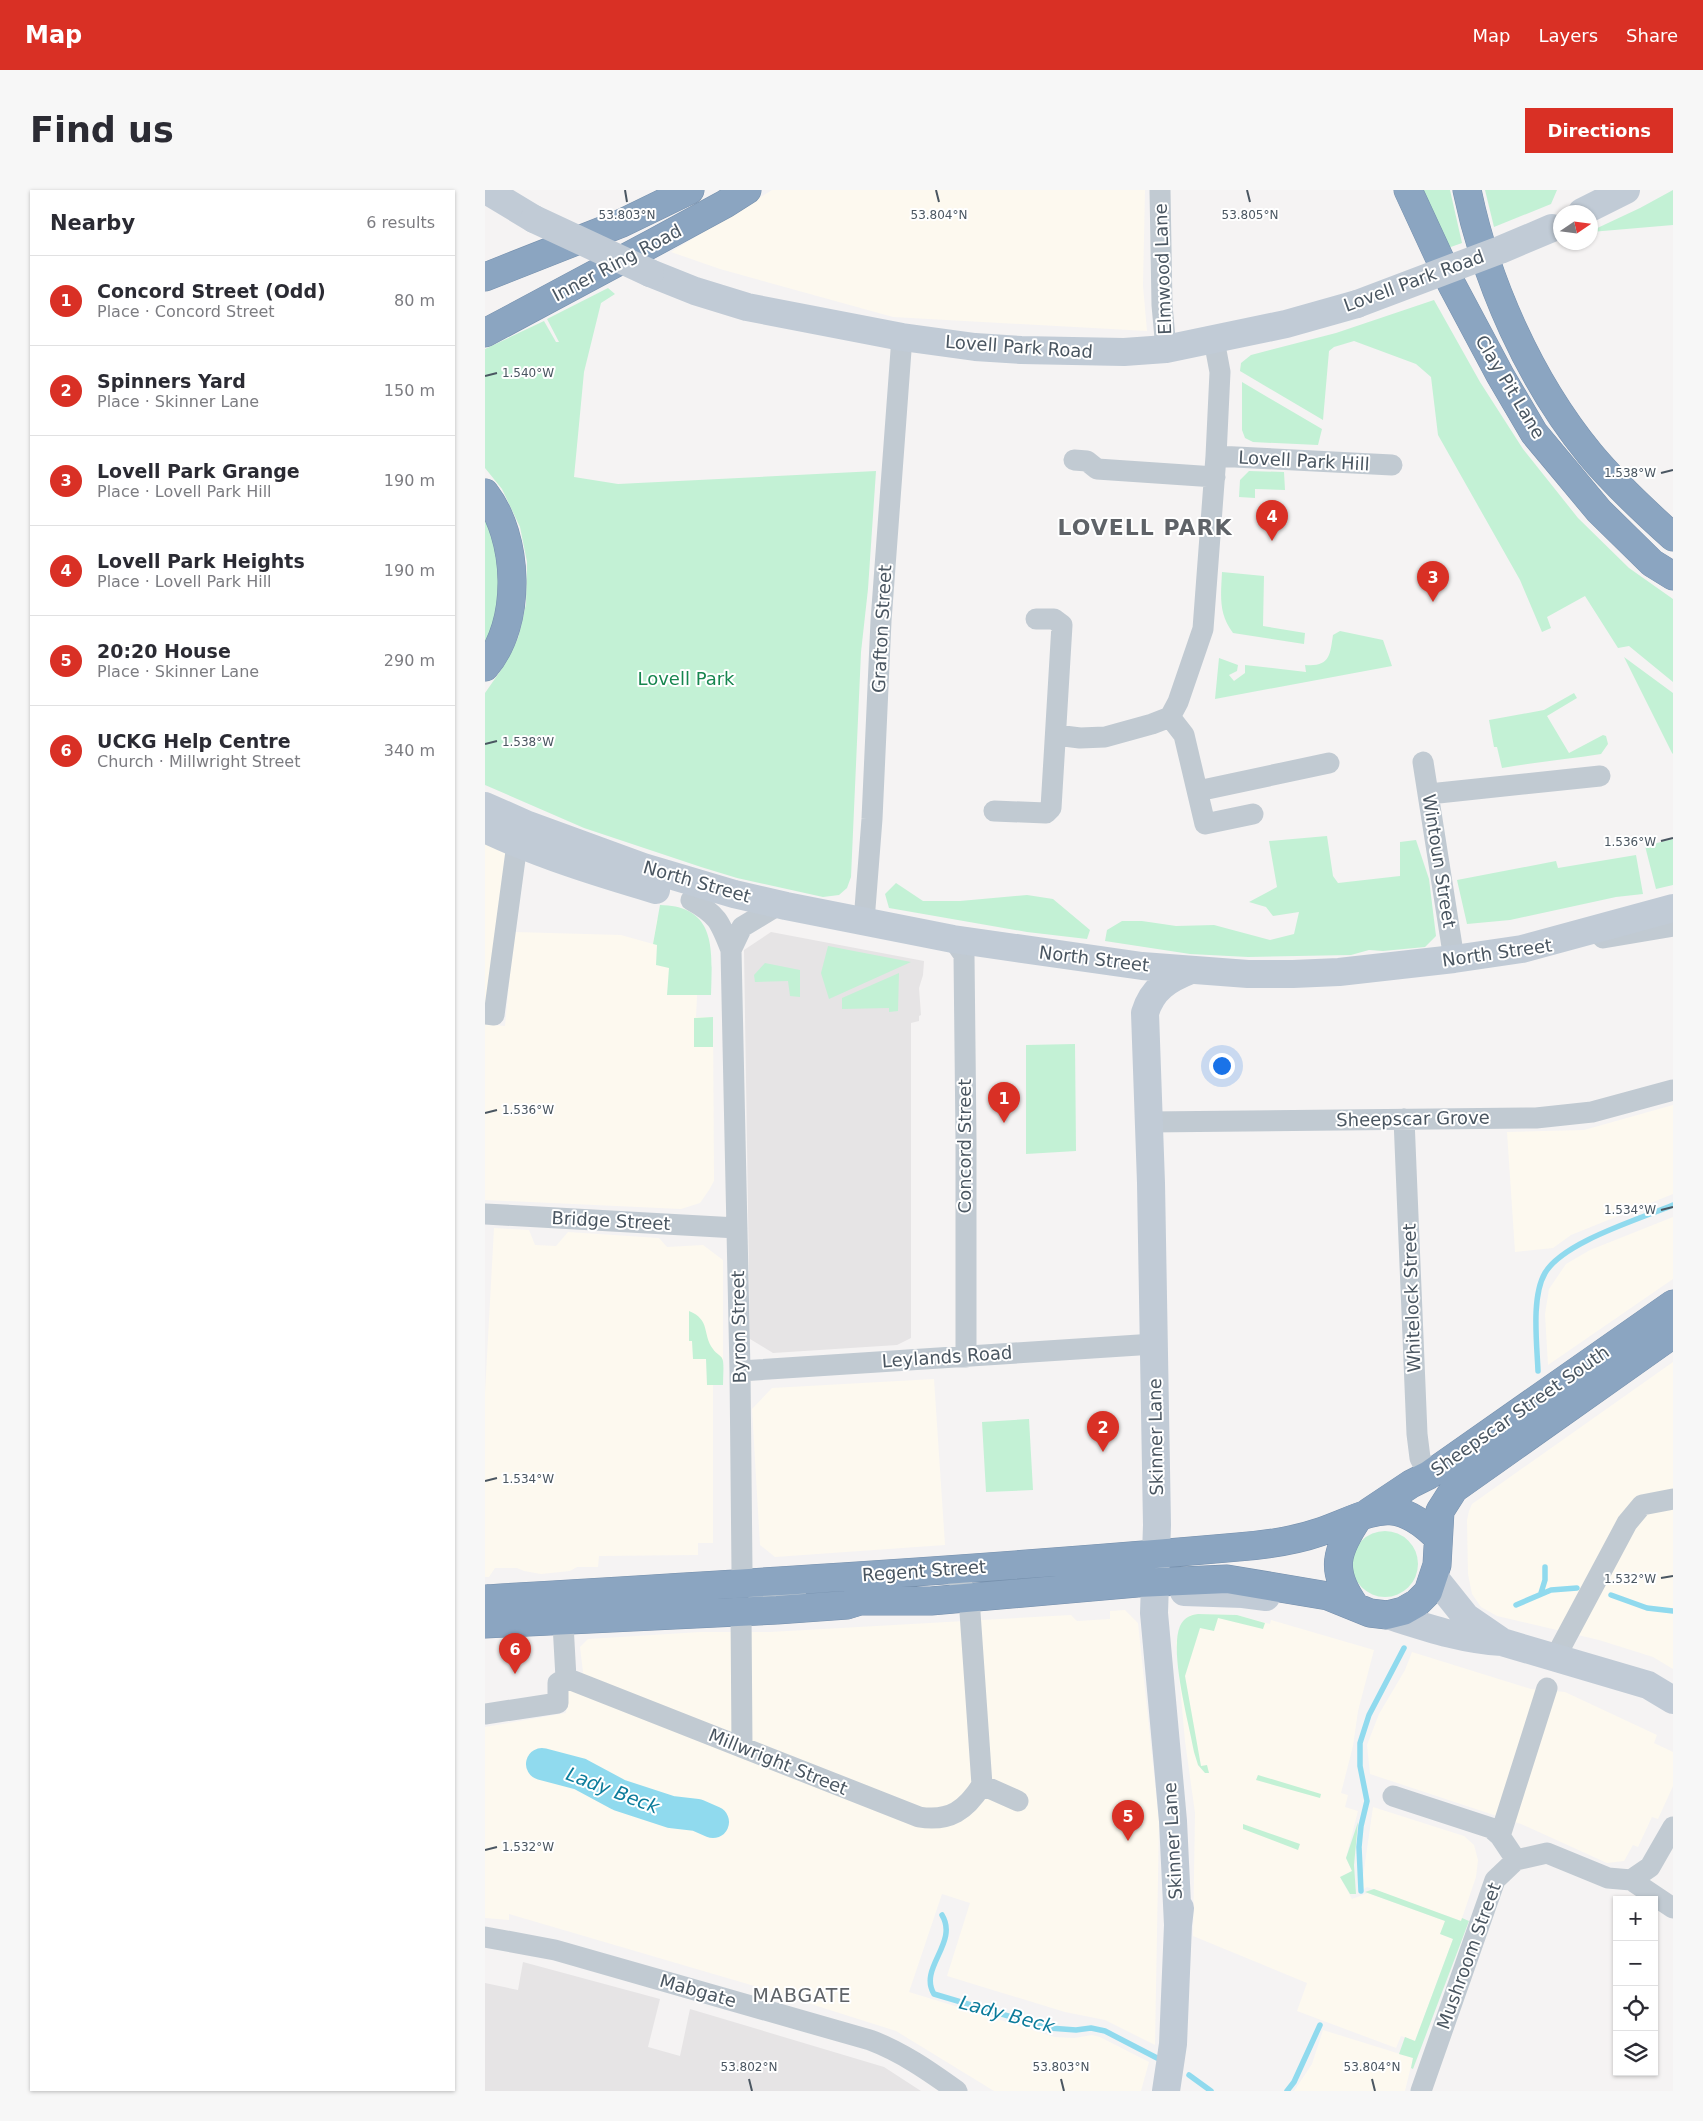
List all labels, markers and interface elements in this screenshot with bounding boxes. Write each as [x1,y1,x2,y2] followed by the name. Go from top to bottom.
[25,21,82,49] text: Map
[1472,25,1510,46] text: Map
[1538,25,1598,46] text: Layers
[1626,25,1678,46] text: Share
[1525,108,1673,153] button: Directions
[30,110,174,150] text: Find us
[1150,203,1175,335] street label: Elmwood Lane
[1553,205,1598,250] north arrow
[599,208,655,222] text: 53.803°N
[911,208,967,222] text: 53.804°N
[1222,208,1278,222] text: 53.805°N
[50,211,135,235] text: Nearby
[366,213,435,232] text: 6 results
[548,220,685,306] street label: Inner Ring Road
[1341,245,1487,316] street label: Lovell Park Road
[97,280,326,302] text: Concord Street (Odd)
[60,291,72,310] text: 1
[394,291,435,310] text: 80 m
[97,302,275,321] text: Place · Concord Street
[944,331,1094,362] street label: Lovell Park Road
[1471,331,1549,442] street label: Clay Pit Lane
[502,366,554,380] text: 1.540°W
[97,370,246,392] text: Spinners Yard
[60,381,72,400] text: 2
[384,381,435,400] text: 150 m
[97,392,259,411] text: Place · Skinner Lane
[1238,447,1370,474] street label: Lovell Park Hill
[97,460,300,482] text: Lovell Park Grange
[1604,466,1656,480] text: 1.538°W
[60,471,72,490] text: 3
[384,471,435,490] text: 190 m
[97,482,272,501] text: Place · Lovell Park Hill
[1256,500,1288,541] pin: 4
[1057,515,1233,540] district label: LOVELL PARK
[97,550,305,572] text: Lovell Park Heights
[60,561,72,580] text: 4
[384,561,435,580] text: 190 m
[1417,561,1449,602] pin: 3
[868,564,895,694] street label: Grafton Street
[97,572,272,591] text: Place · Lovell Park Hill
[97,640,231,662] text: 20:20 House
[60,651,72,670] text: 5
[384,651,435,670] text: 290 m
[97,662,259,681] text: Place · Skinner Lane
[637,668,735,689] park label: Lovell Park
[97,730,291,752] text: UCKG Help Centre
[502,735,554,749] text: 1.538°W
[60,741,72,760] text: 6
[384,741,435,760] text: 340 m
[97,752,300,771] text: Church · Millwright Street
[1419,793,1460,929] street label: Wintoun Street
[1604,835,1656,849] text: 1.536°W
[641,856,753,907] street label: North Street
[1441,934,1553,971] street label: North Street
[1038,941,1150,976] street label: North Street
[1209,1053,1235,1079] your location
[954,1079,975,1213] street label: Concord Street
[988,1082,1020,1123] pin: 1
[502,1103,554,1117] text: 1.536°W
[1336,1107,1490,1130] street label: Sheepscar Grove
[1604,1203,1656,1217] text: 1.534°W
[551,1207,671,1234] street label: Bridge Street
[1398,1223,1425,1373] street label: Whitelock Street
[727,1270,750,1384] street label: Byron Street
[881,1341,1013,1372] street label: Leylands Road
[1427,1341,1613,1480] street label: Sheepscar Street South
[1144,1378,1167,1496] street label: Skinner Lane
[1087,1411,1119,1452] pin: 2
[502,1472,554,1486] text: 1.534°W
[861,1556,987,1585] street label: Regent Street
[1604,1572,1656,1586] text: 1.532°W
[499,1633,531,1674] pin: 6
[706,1724,851,1799] street label: Millwright Street
[563,1762,663,1818] water label: Lady Beck
[1159,1782,1186,1900] street label: Skinner Lane
[1112,1800,1144,1841] pin: 5
[502,1840,554,1854] text: 1.532°W
[1432,1880,1505,2032] street label: Mushroom Street
[1613,1896,1658,2076] map controls
[1613,1896,1658,1941] button: +
[1613,1941,1658,1986] button: −
[657,1970,739,2011] street label: Mabgate
[753,1984,851,2006] district label: MABGATE
[1613,1986,1658,2031] button: locate
[957,1991,1058,2038] water label: Lady Beck
[1613,2031,1658,2076] button: layers
[721,2060,777,2074] text: 53.802°N
[1033,2060,1089,2074] text: 53.803°N
[1344,2060,1400,2074] text: 53.804°N

